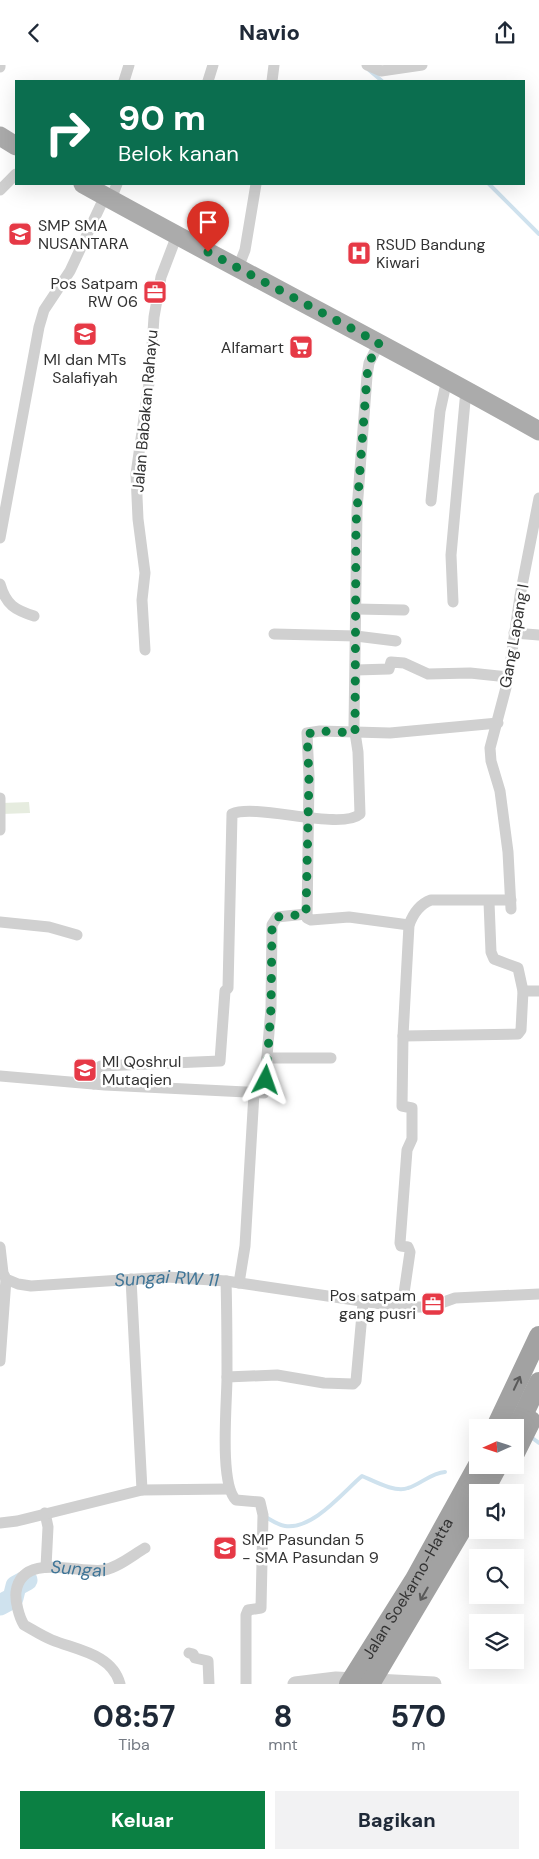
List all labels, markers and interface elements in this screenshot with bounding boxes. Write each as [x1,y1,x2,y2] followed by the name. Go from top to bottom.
[239,18,300,47] text: Navio
[20,19,48,47] icon: back
[491,19,519,47] icon: share
[118,95,206,141] text: 90 m
[35,100,100,165] icon: right
[118,139,239,168] text: Belok kanan
[187,201,229,252] pin
[194,208,222,236] icon: arrive
[38,215,129,254] place label: SMP SMA NUSANTARA
[7,221,33,247] school or university icon: SMP SMA NUSANTARA
[376,234,485,273] place label: RSUD Bandung Kiwari
[346,240,372,266] hospital icon: RSUD Bandung Kiwari
[50,273,138,312] place label: Pos Satpam RW 06
[142,279,168,305] office icon: Pos Satpam RW 06
[72,321,98,347] school or university icon: MI dan MTs Salafiyah
[127,329,163,493] street label: Jalan Babakan Rahayu
[288,334,314,360] supermarket icon: Alfamart
[221,337,284,358] place label: Alfamart
[44,349,127,388] place label: MI dan MTs Salafiyah
[495,582,533,690] street label: Gang Lapang I
[102,1051,181,1090] place label: MI Qoshrul Mutaqien
[239,1053,291,1105] position arrow
[72,1057,98,1083] school or university icon: MI Qoshrul Mutaqien
[114,1265,220,1293] water label: Sungai RW 11
[330,1285,416,1324] place label: Pos satpam gang pusri
[420,1291,446,1317] office icon: Pos satpam gang pusri
[512,1376,522,1391] one-way arrow
[469,1419,524,1474] north arrow
[469,1419,524,1669] map controls
[469,1484,524,1539] button: sound
[357,1514,457,1663] street label: Jalan Soekarno-Hatta
[242,1529,379,1568] place label: SMP Pasundan 5 - SMA Pasundan 9
[212,1535,238,1561] school or university icon: SMP Pasundan 5 - SMA Pasundan 9
[469,1549,524,1604] button: search
[50,1555,109,1583] water label: Sungai
[419,1586,429,1601] one-way arrow
[469,1614,524,1669] button: layers
[93,1697,175,1736] text: 08:57
[273,1697,293,1736] text: 8
[391,1697,446,1736] text: 570
[118,1734,150,1755] text: Tiba
[268,1734,298,1755] text: mnt
[411,1734,426,1755] text: m
[20,1791,265,1849] button: Keluar
[275,1791,519,1849] button: Bagikan

